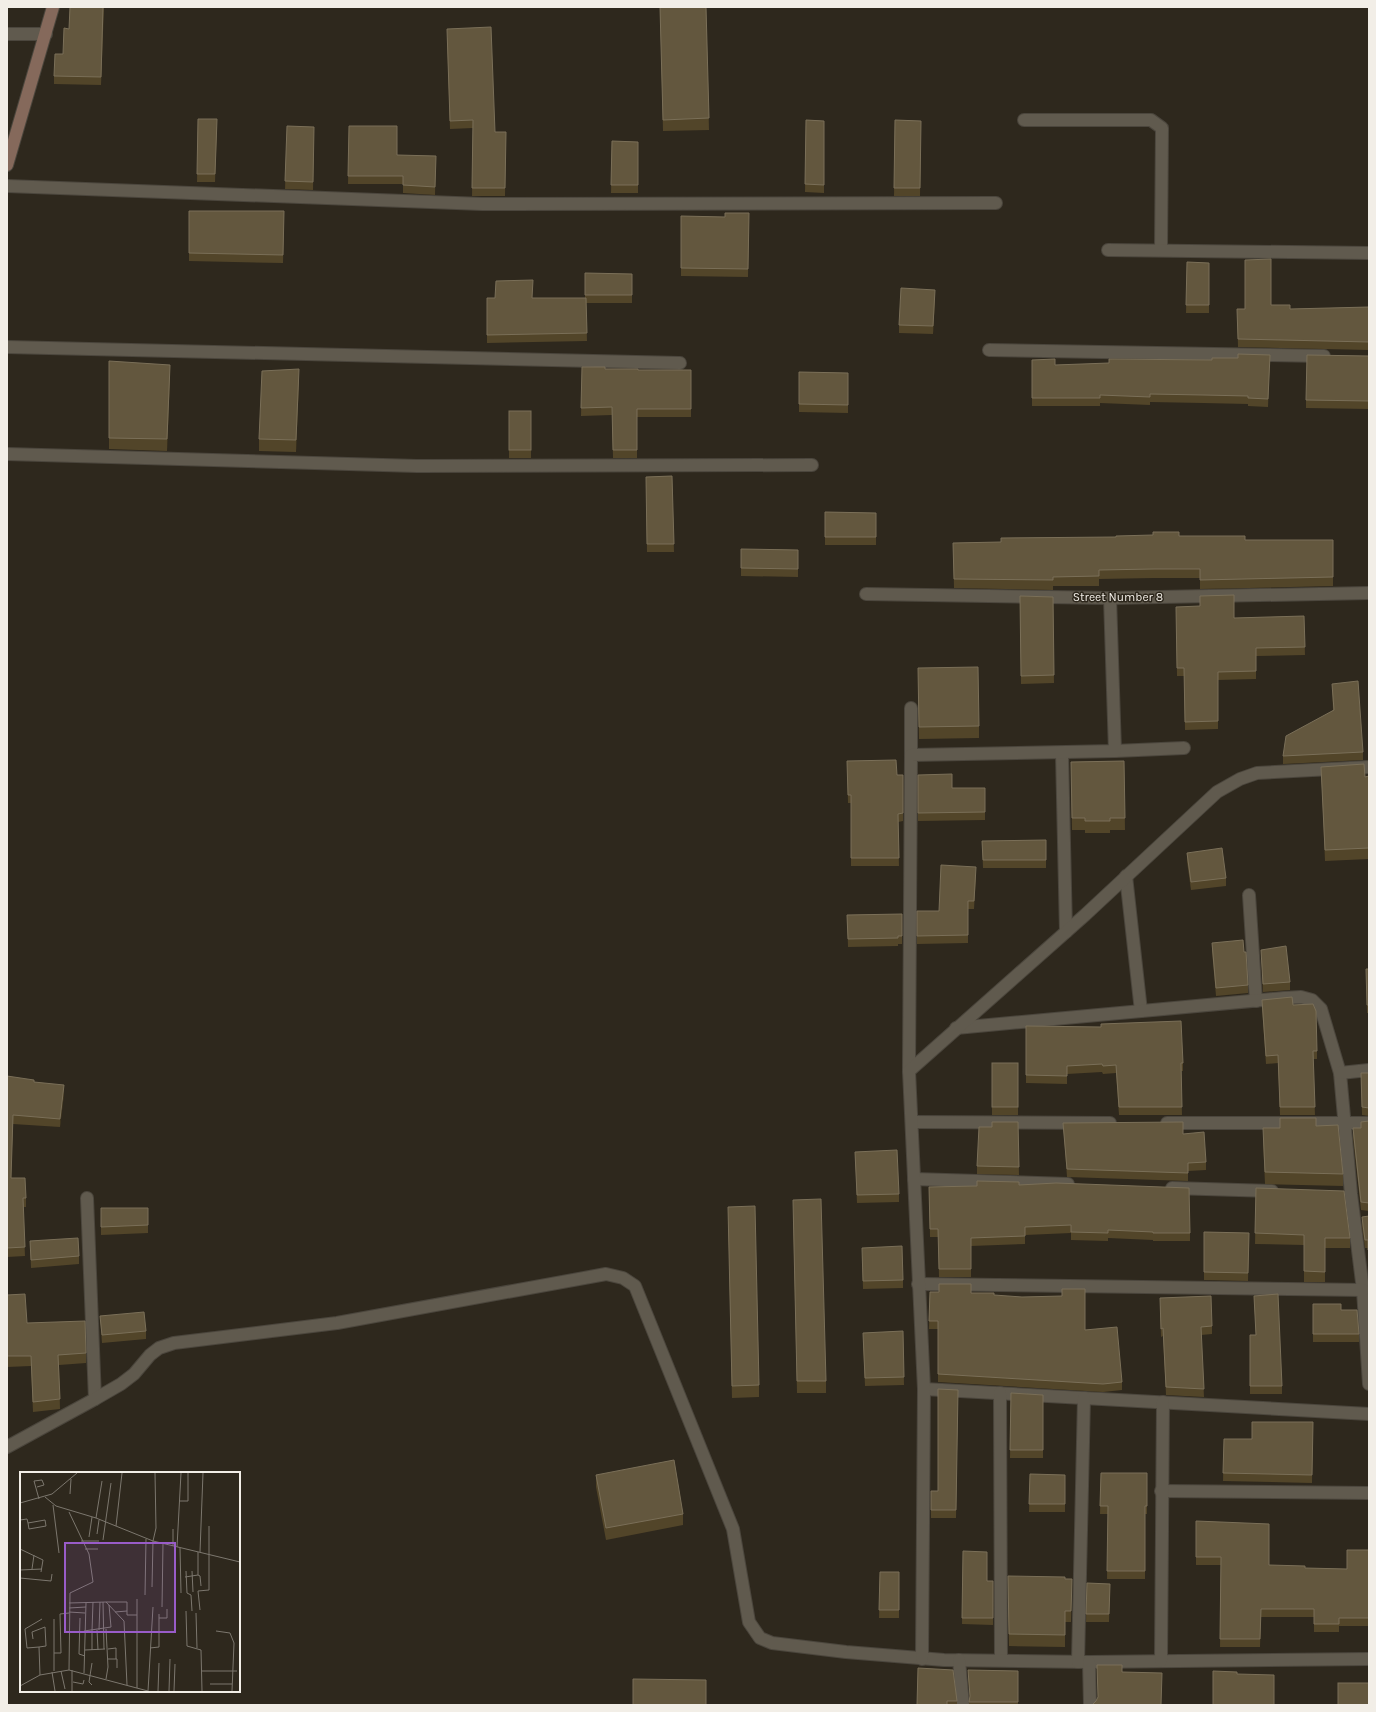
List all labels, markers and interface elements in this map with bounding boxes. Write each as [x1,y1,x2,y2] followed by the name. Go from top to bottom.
[1073,590,1163,604] street label: Street Number 8
[20,1472,240,1692] inset map

